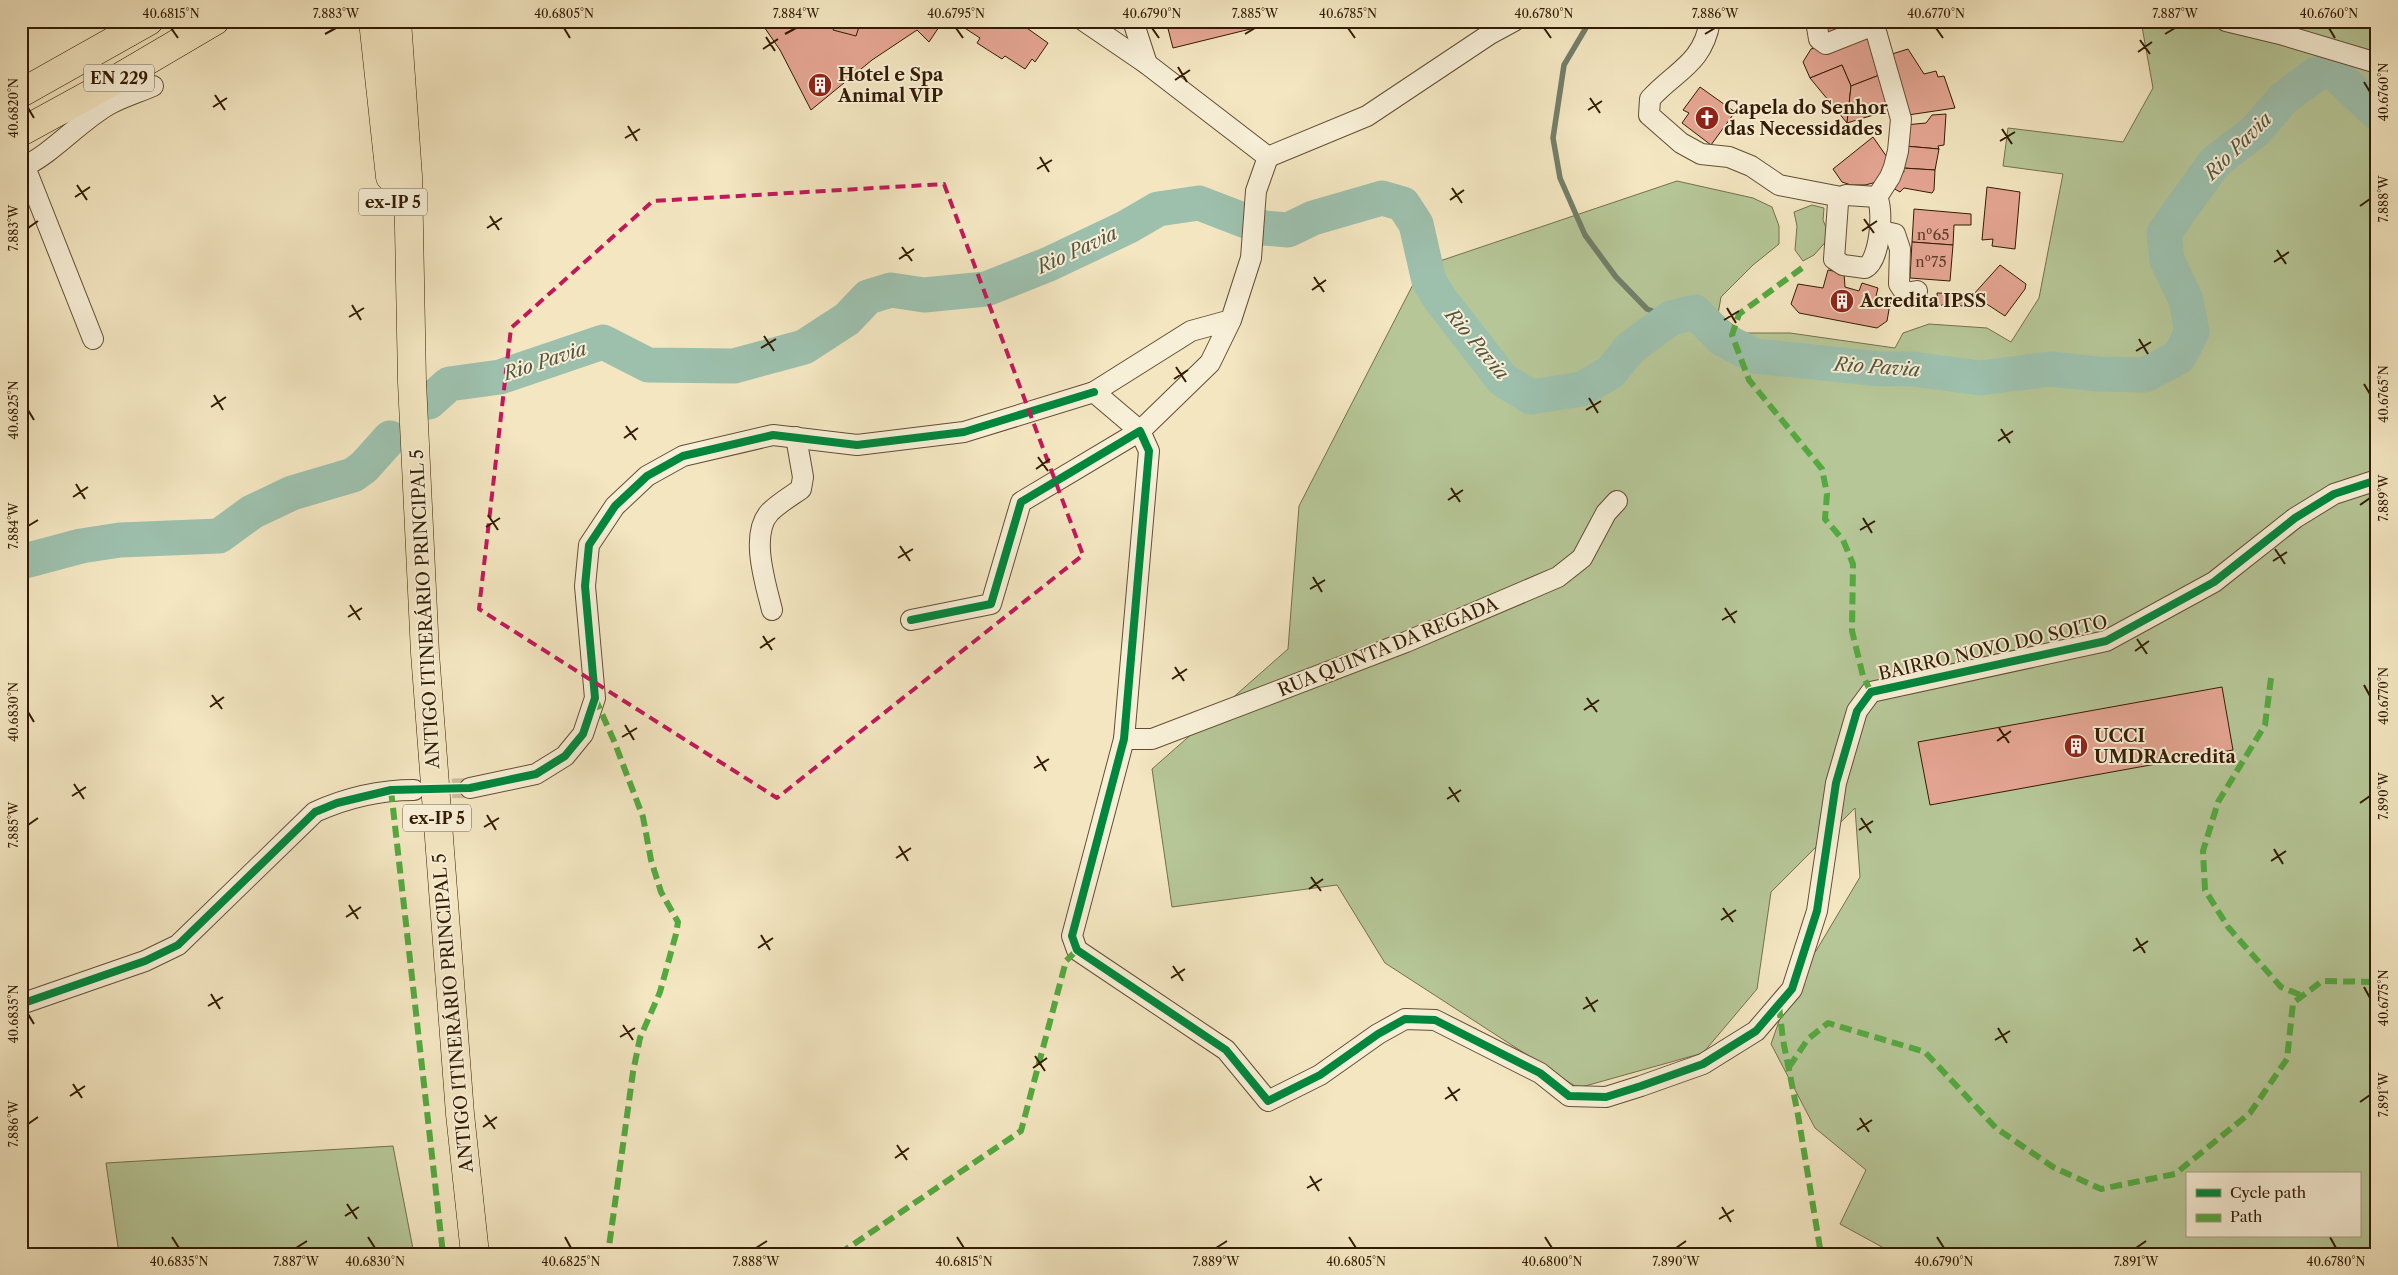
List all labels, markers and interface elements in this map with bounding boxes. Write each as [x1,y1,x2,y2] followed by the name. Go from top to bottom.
[142,6,200,21] text: 40.6815°N
[313,6,360,21] text: 7.883°W
[534,6,594,21] text: 40.6805°N
[773,6,820,21] text: 7.884°W
[927,6,985,21] text: 40.6795°N
[1123,6,1182,21] text: 40.6790°N
[1232,6,1279,21] text: 7.885°W
[1319,6,1377,21] text: 40.6785°N
[1515,6,1574,21] text: 40.6780°N
[1692,6,1739,21] text: 7.886°W
[1907,6,1965,21] text: 40.6770°N
[2152,6,2199,21] text: 7.887°W
[2300,6,2358,21] text: 40.6760°N
[2376,63,2391,121] text: 40.6760°N
[84,64,154,92] road number: EN 229
[837,64,944,107] place label: Hotel e Spa Animal VIP
[807,72,833,98] building icon: Hotel e Spa Animal VIP
[6,78,21,138] text: 40.6820°N
[1724,97,1888,140] place label: Capela do Senhor das Necessidades
[1694,105,1720,131] church icon: Capela do Senhor das Necessidades
[2198,107,2277,186] water label: Rio Pavia
[2376,175,2391,222] text: 7.888°W
[359,188,427,216] road number: ex-IP 5
[6,204,21,251] text: 7.883°W
[1031,221,1121,279] water label: Rio Pavia
[1917,225,1949,244] house number: nº65
[1915,252,1947,271] house number: nº75
[1829,288,1855,314] building icon: Acredita IPSS
[1859,290,1986,312] place label: Acredita IPSS
[1439,302,1514,385] water label: Rio Pavia
[499,337,590,386] water label: Rio Pavia
[1831,352,1921,382] water label: Rio Pavia
[2376,365,2391,423] text: 40.6765°N
[6,380,21,439] text: 40.6825°N
[405,449,444,770] street label: ANTIGO ITINERÁRIO PRINCIPAL 5
[2376,474,2391,521] text: 7.889°W
[6,502,21,549] text: 7.884°W
[1275,592,1502,701] street label: RUA QUINTA DA REGADA
[1876,611,2110,685] street label: BAIRRO NOVO DO SOITO
[2376,667,2391,725] text: 40.6770°N
[6,682,21,742] text: 40.6830°N
[2094,725,2237,768] place label: UCCI UMDRAcredita
[2063,733,2089,759] building icon: UCCI UMDRAcredita
[2376,771,2391,820] text: 7.890°W
[6,801,21,848] text: 7.885°W
[403,804,471,831] road number: ex-IP 5
[427,853,478,1174] street label: ANTIGO ITINERÁRIO PRINCIPAL 5
[2376,970,2391,1026] text: 40.6775°N
[6,985,21,1043] text: 40.6835°N
[2376,1072,2391,1117] text: 7.891°W
[6,1100,21,1147] text: 7.886°W
[2186,1172,2360,1238] legend
[2230,1183,2307,1202] text: Cycle path
[2230,1207,2263,1226] text: Path
[150,1254,208,1269] text: 40.6835°N
[273,1254,320,1269] text: 7.887°W
[345,1254,405,1269] text: 40.6830°N
[542,1254,601,1269] text: 40.6825°N
[733,1254,780,1269] text: 7.888°W
[935,1254,993,1269] text: 40.6815°N
[1193,1254,1240,1269] text: 7.889°W
[1326,1254,1386,1269] text: 40.6805°N
[1522,1254,1582,1269] text: 40.6800°N
[1652,1254,1701,1269] text: 7.890°W
[1915,1254,1974,1269] text: 40.6790°N
[2114,1254,2159,1269] text: 7.891°W
[2307,1254,2366,1269] text: 40.6780°N

